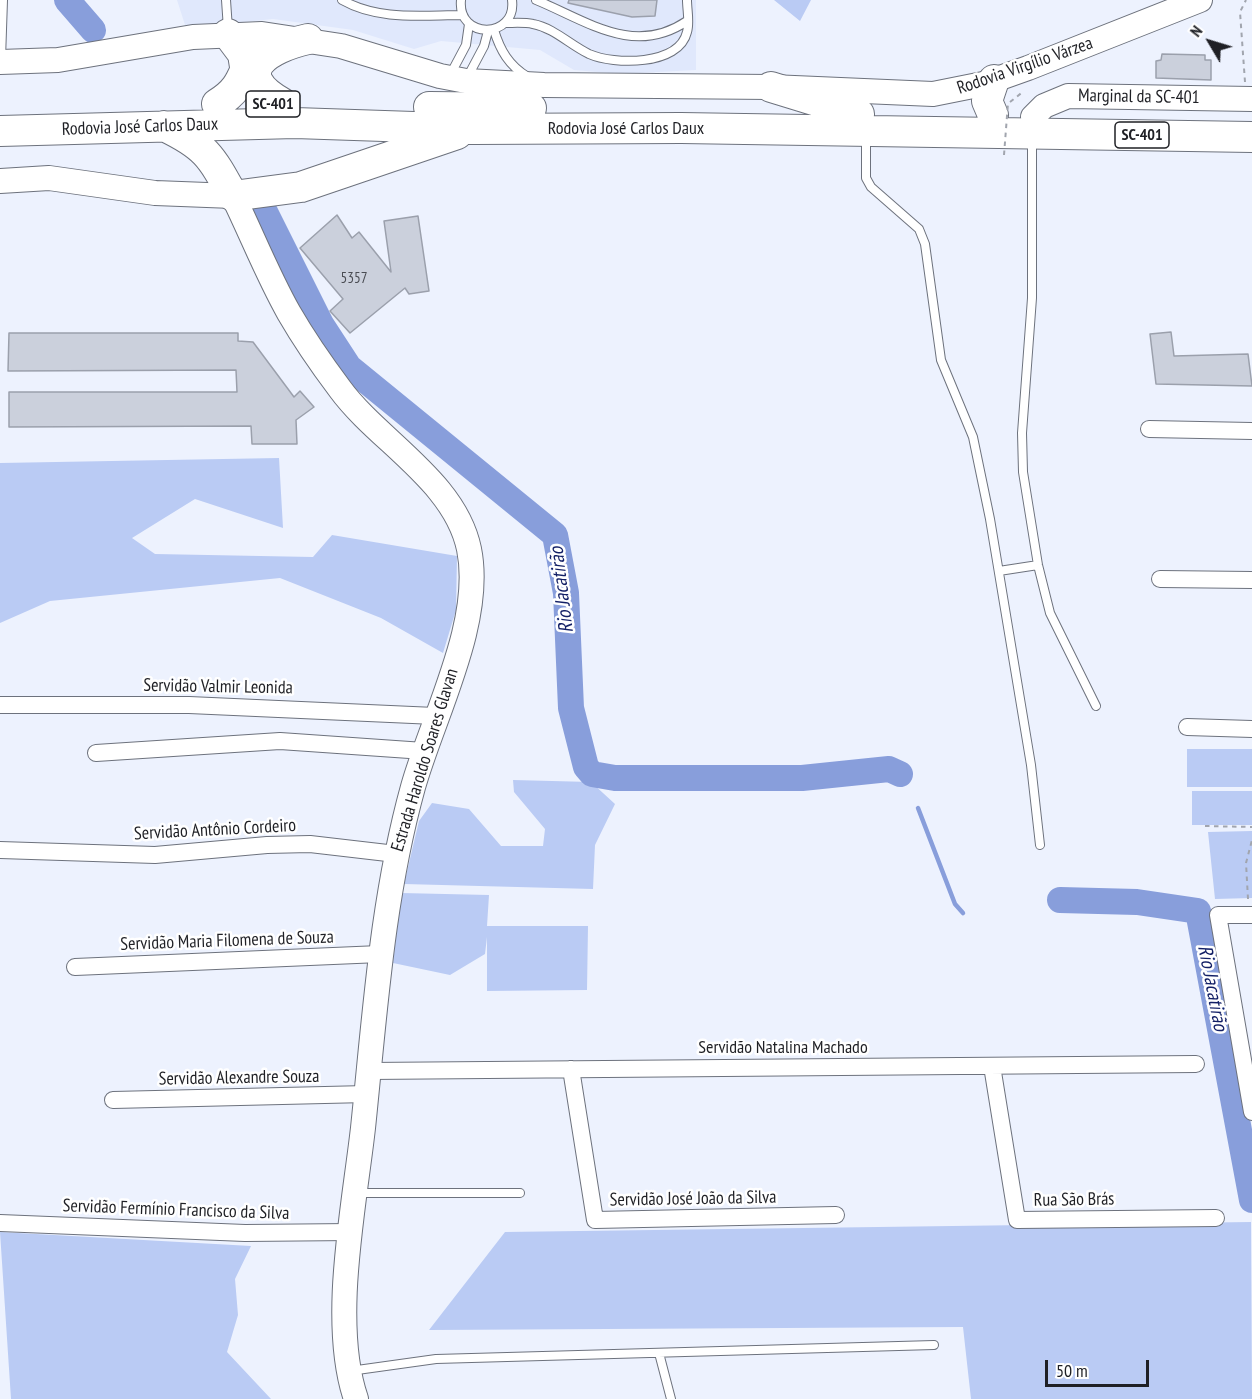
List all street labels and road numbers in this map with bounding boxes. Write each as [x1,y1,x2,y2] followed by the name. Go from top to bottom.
[954,33,1096,99] street label: Rodovia Virgílio Várzea
[1078,85,1200,109] street label: Marginal da SC-401
[246,91,300,117] road number: SC-401
[61,113,219,141] street label: Rodovia José Carlos Daux
[548,118,704,140] street label: Rodovia José Carlos Daux
[1115,122,1169,148] road number: SC-401
[387,666,463,854] street label: Estrada Haroldo Soares Glavan
[143,675,293,699] street label: Servidão Valmir Leonida
[133,815,297,845] street label: Servidão Antônio Cordeiro
[120,926,334,956] street label: Servidão Maria Filomena de Souza
[698,1037,868,1059] street label: Servidão Natalina Machado
[158,1066,320,1090] street label: Servidão Alexandre Souza
[609,1187,777,1211] street label: Servidão José João da Silva
[1033,1188,1115,1212] street label: Rua São Brás
[62,1195,290,1225] street label: Servidão Fermínio Francisco da Silva

